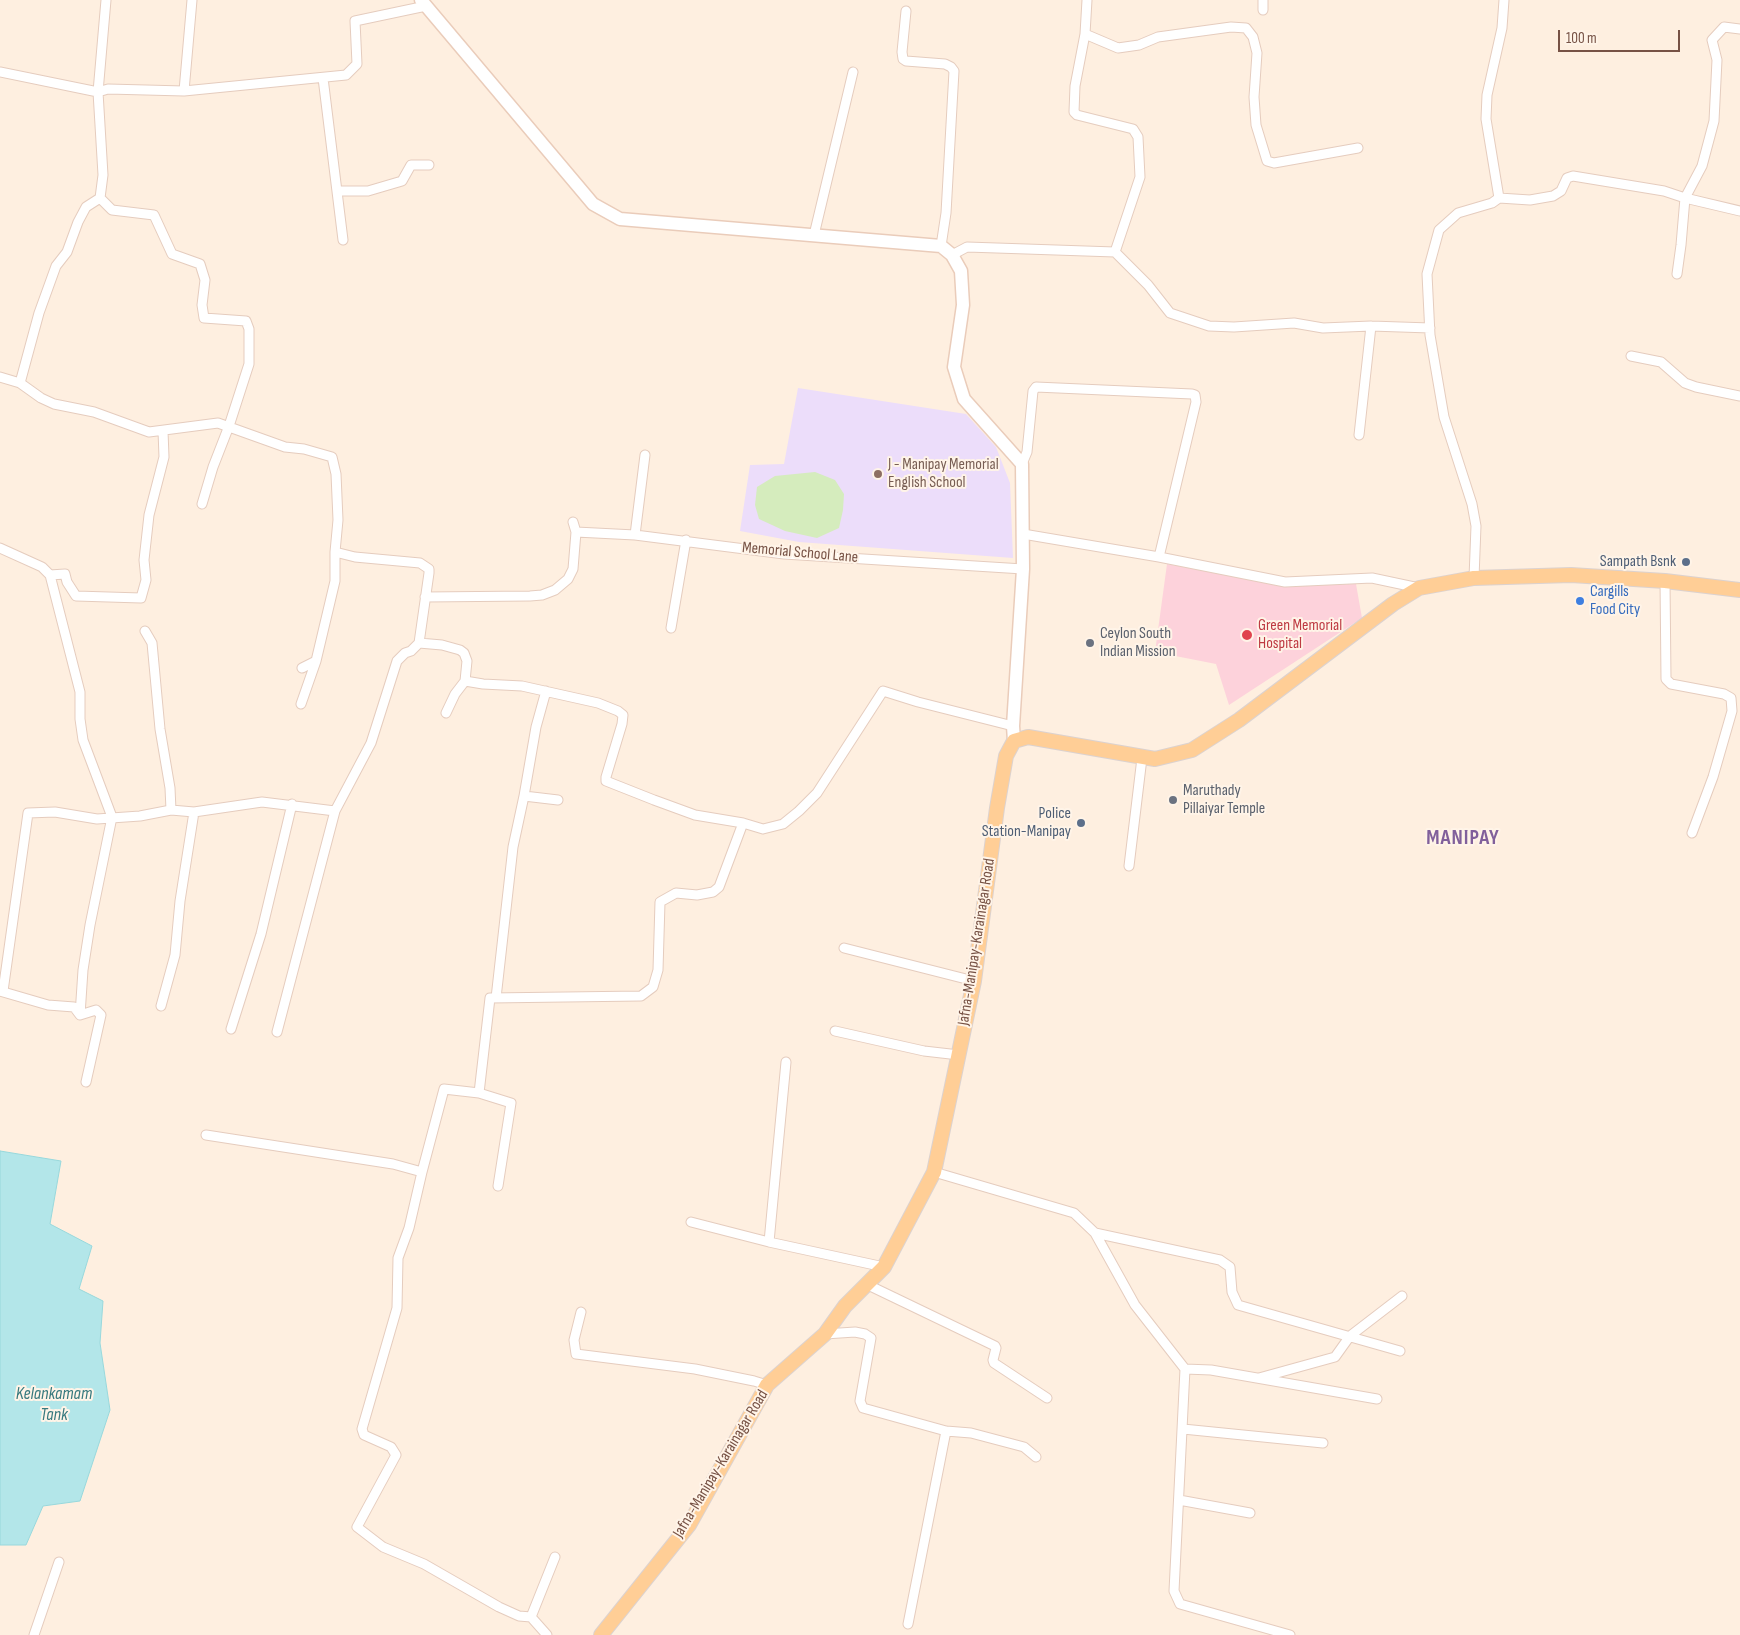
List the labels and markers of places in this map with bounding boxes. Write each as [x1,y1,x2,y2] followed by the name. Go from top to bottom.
[888,455,999,493] place label: J - Manipay Memorial English School
[872,468,884,480] marker: J - Manipay Memorial English School
[1600,552,1676,572] place label: Sampath Bsnk
[1680,556,1692,568] marker: Sampath Bsnk
[1590,582,1640,620] place label: Cargills Food City
[1574,595,1586,607] marker: Cargills Food City
[1258,616,1342,654] place label: Green Memorial Hospital
[1100,624,1176,662] place label: Ceylon South Indian Mission
[1240,628,1254,642] marker: Green Memorial Hospital
[1084,637,1096,649] marker: Ceylon South Indian Mission
[1183,781,1265,819] place label: Maruthady Pillaiyar Temple
[1167,794,1179,806] marker: Maruthady Pillaiyar Temple
[982,804,1071,842] place label: Police Station-Manipay
[1075,817,1087,829] marker: Police Station-Manipay

